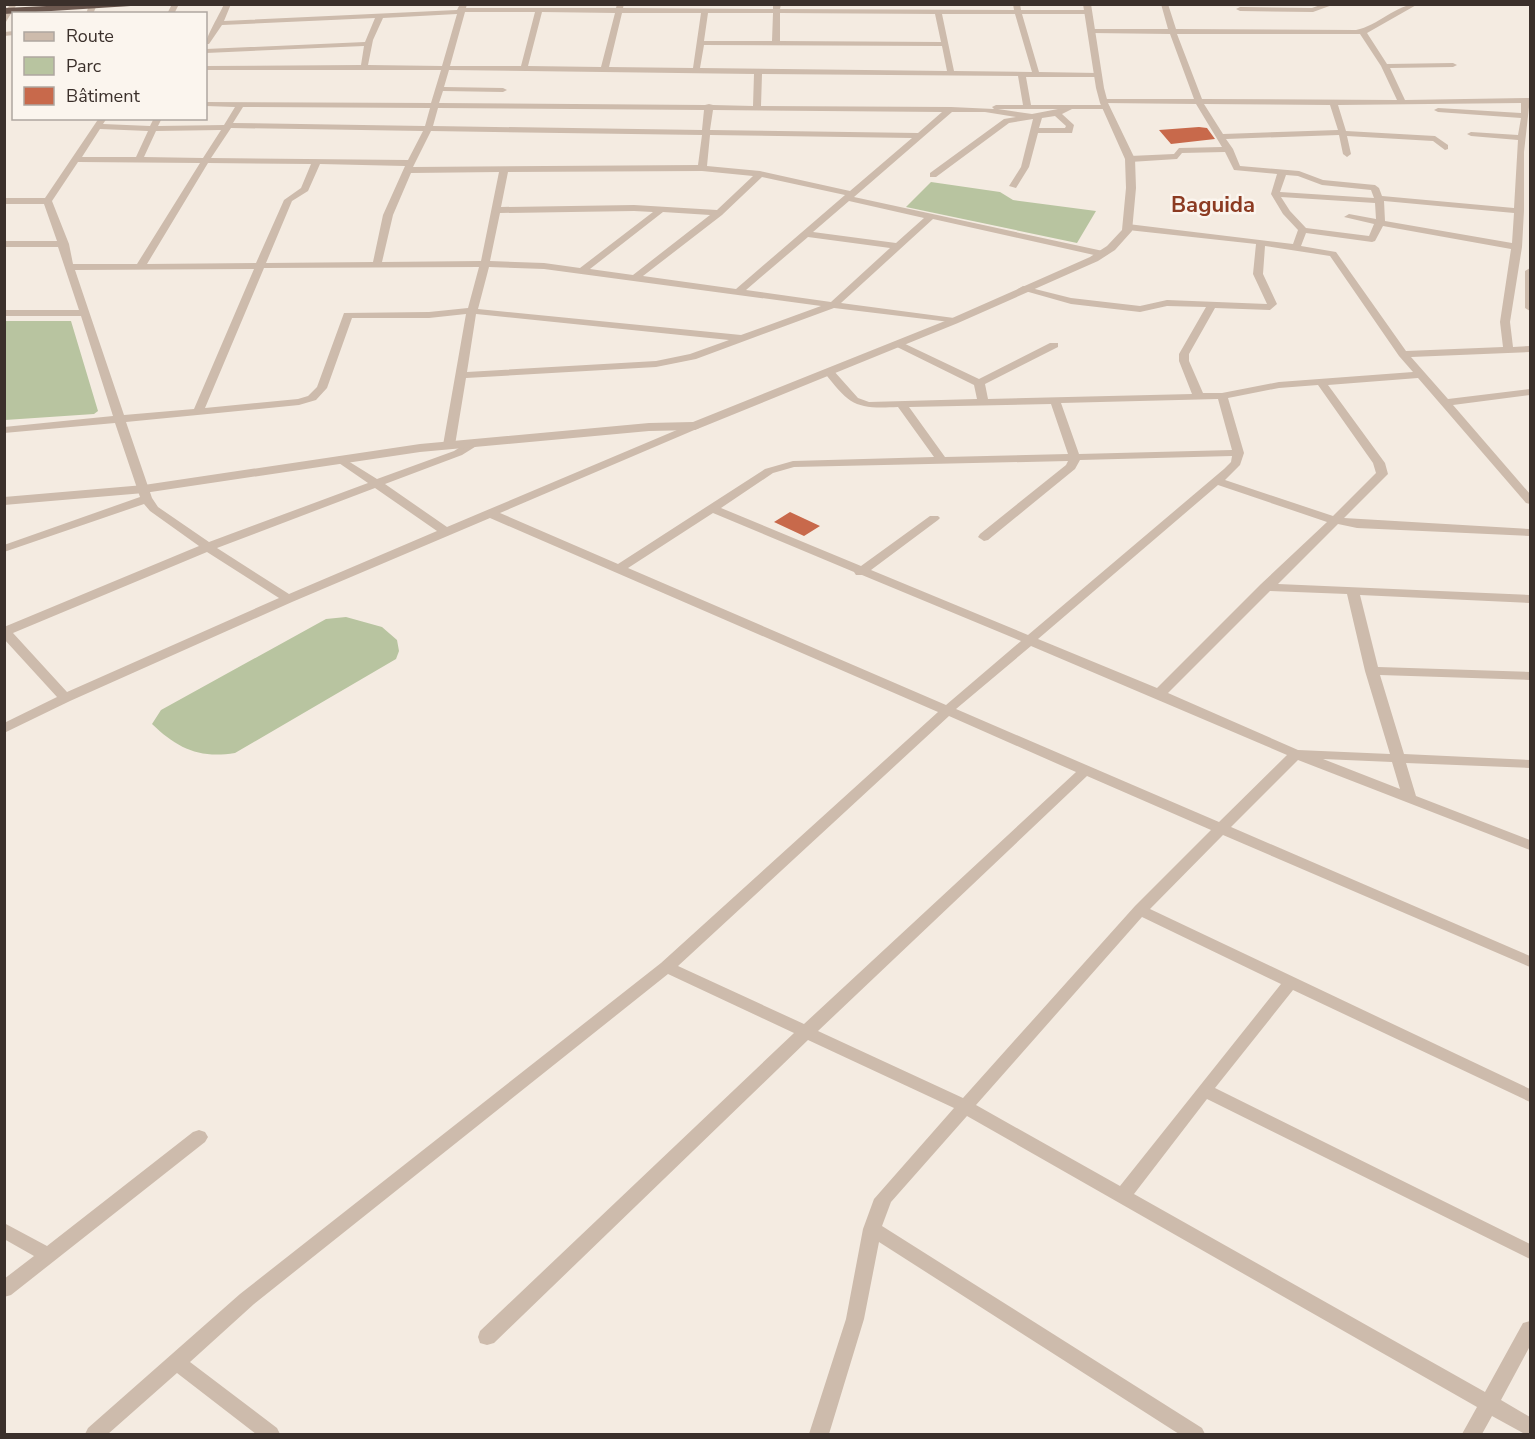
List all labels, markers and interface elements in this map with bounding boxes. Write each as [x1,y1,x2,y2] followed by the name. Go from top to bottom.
[12,12,207,120] legend
[66,24,114,48] text: Route
[66,54,101,78] text: Parc
[66,84,140,108] text: Bâtiment
[1171,190,1255,220] district label: Baguida

